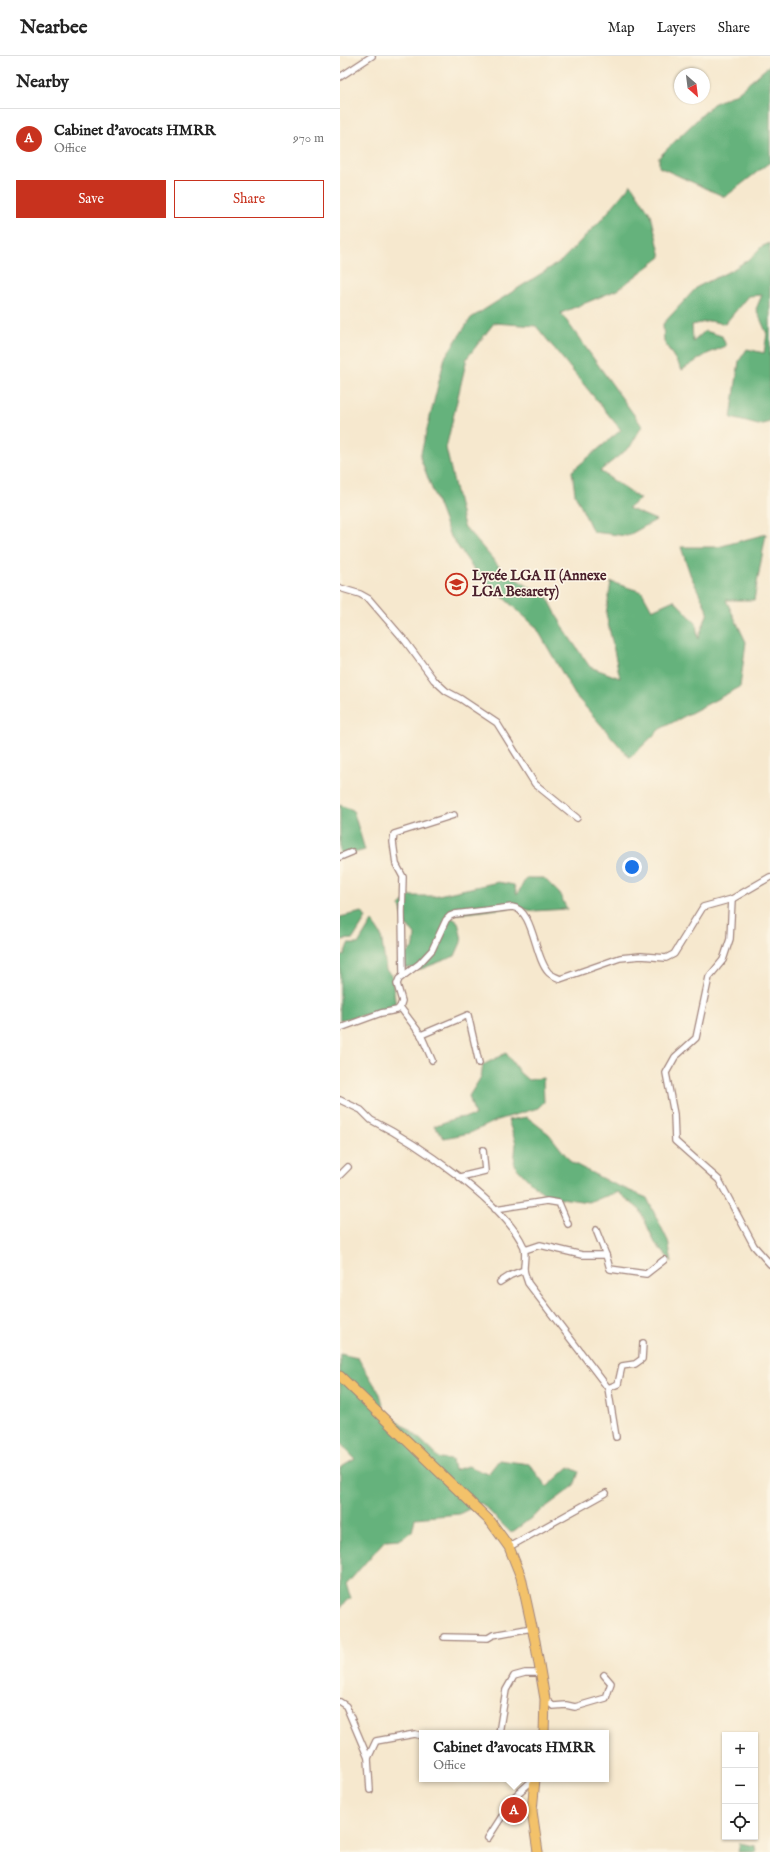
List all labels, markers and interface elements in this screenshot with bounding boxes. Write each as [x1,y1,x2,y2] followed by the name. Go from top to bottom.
[20,16,87,40] text: Nearbee
[608,19,635,37] text: Map
[657,19,696,37] text: Layers
[718,19,750,37] text: Share
[674,68,710,104] north arrow
[16,72,69,93] text: Nearby
[54,121,216,140] text: Cabinet d'avocats HMRR
[25,130,33,147] text: A
[293,130,324,147] text: 970 m
[54,140,86,157] text: Office
[16,180,166,218] button: Save
[174,180,324,218] button: Share
[472,567,607,601] place label: Lycée LGA II (Annexe LGA Besarety)
[444,571,470,597] school or university icon: Lycée LGA II (Annexe LGA Besarety)
[622,857,642,877] your location
[419,1730,609,1782] popup
[722,1732,758,1840] map controls
[722,1732,758,1768] button: +
[433,1738,595,1757] text: Cabinet d'avocats HMRR
[433,1757,466,1774] text: Office
[722,1768,758,1804] button: −
[501,1795,527,1825] pin: A
[722,1804,758,1840] button: locate

